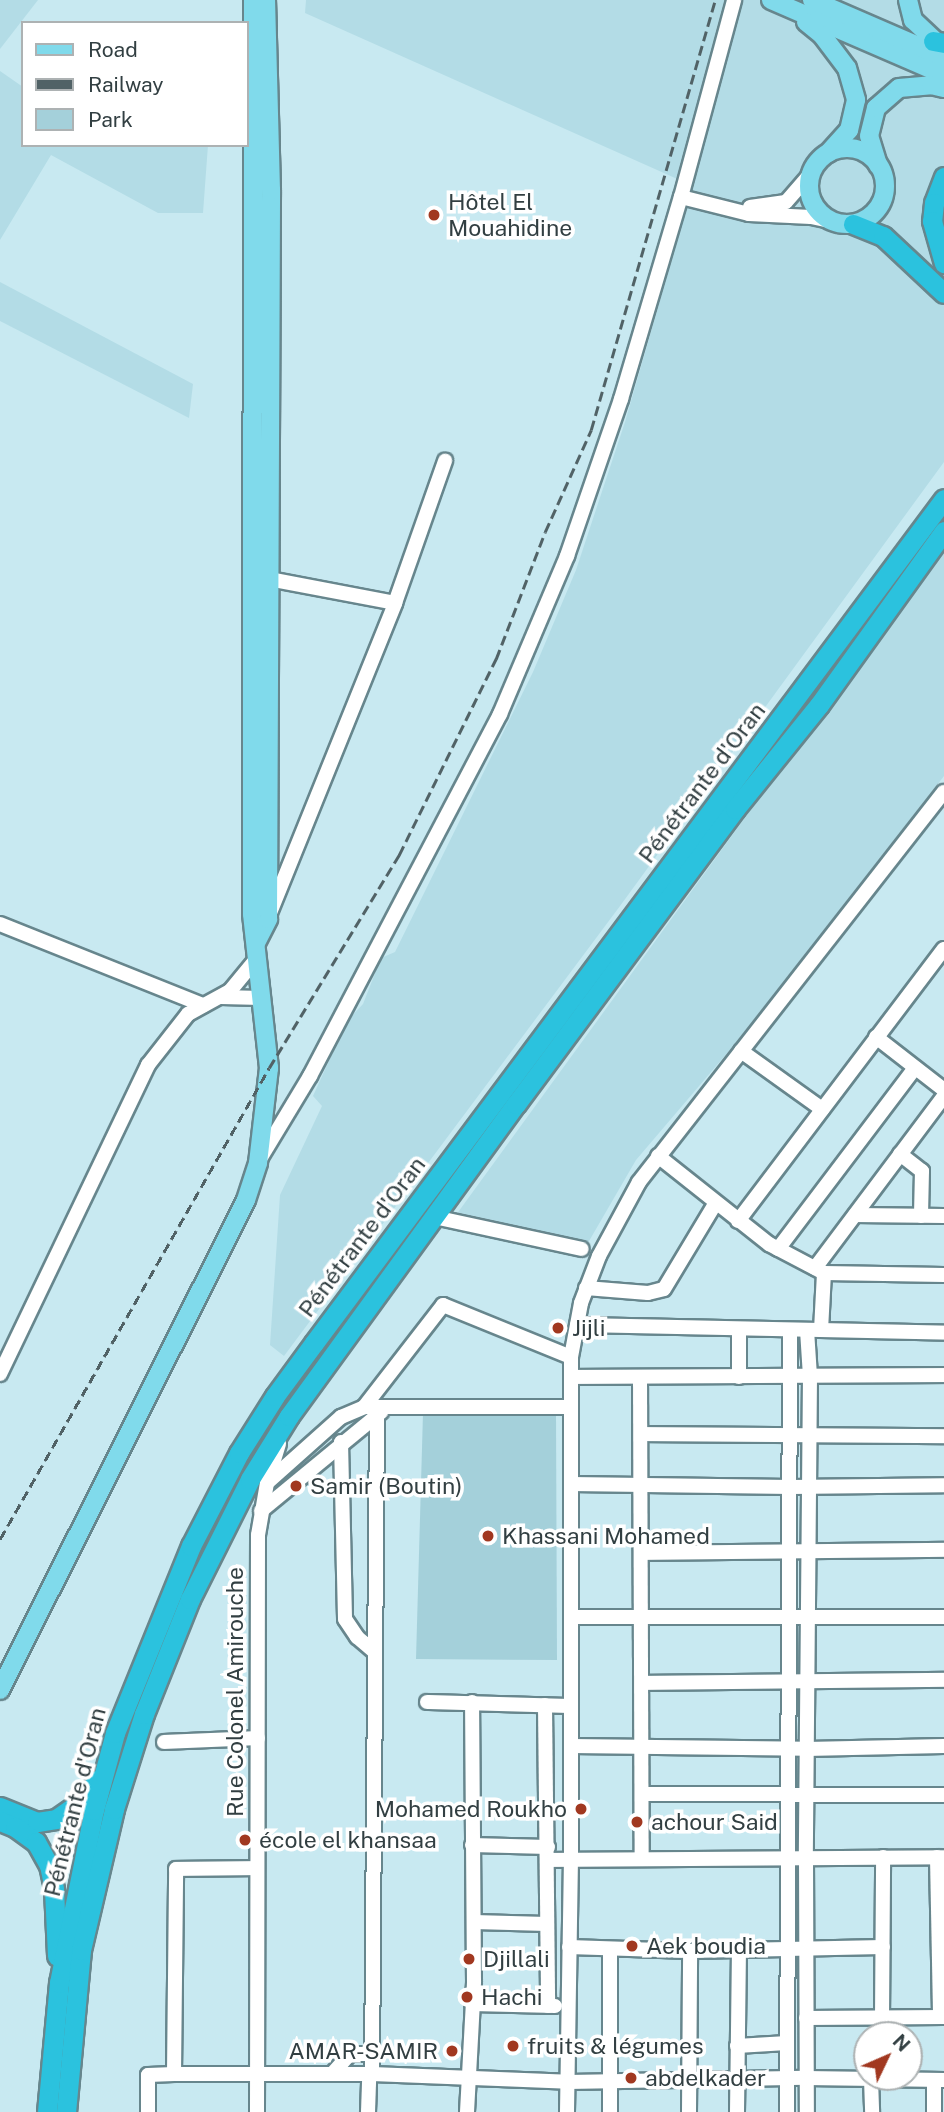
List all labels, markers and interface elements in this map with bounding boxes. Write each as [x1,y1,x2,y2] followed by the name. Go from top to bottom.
[21,21,248,147] legend
[88,37,138,62] text: Road
[88,72,164,97] text: Railway
[88,107,133,132] text: Park
[448,188,572,242] place label: Hôtel El Mouahidine
[426,207,442,223] marker: Hôtel El Mouahidine
[633,697,771,869] street label: Pénétrante d'Oran
[293,1151,431,1323] street label: Pénétrante d'Oran
[572,1314,605,1342] place label: Jijli
[550,1320,566,1336] marker: Jijli
[310,1472,462,1500] place label: Samir (Boutin)
[288,1478,304,1494] marker: Samir (Boutin)
[502,1522,710,1550] place label: Khassani Mohamed
[480,1528,496,1544] marker: Khassani Mohamed
[221,1567,249,1817] street label: Rue Colonel Amirouche
[38,1705,112,1899] street label: Pénétrante d'Oran
[375,1795,567,1823] place label: Mohamed Roukho
[573,1801,589,1817] marker: Mohamed Roukho
[651,1808,778,1836] place label: achour Said
[629,1814,645,1830] marker: achour Said
[259,1826,437,1854] place label: école el khansaa
[237,1832,253,1848] marker: école el khansaa
[646,1932,766,1960] place label: Aek boudia
[624,1938,640,1954] marker: Aek boudia
[483,1945,550,1973] place label: Djillali
[461,1951,477,1967] marker: Djillali
[481,1983,543,2011] place label: Hachi
[459,1989,475,2005] marker: Hachi
[853,2021,923,2091] north arrow
[889,2030,915,2056] text: N
[527,2032,704,2060] place label: fruits & légumes
[288,2037,438,2065] place label: AMAR-SAMIR
[505,2038,521,2054] marker: fruits & légumes
[444,2043,460,2059] marker: AMAR-SAMIR
[645,2064,766,2092] place label: abdelkader
[623,2070,639,2086] marker: abdelkader

